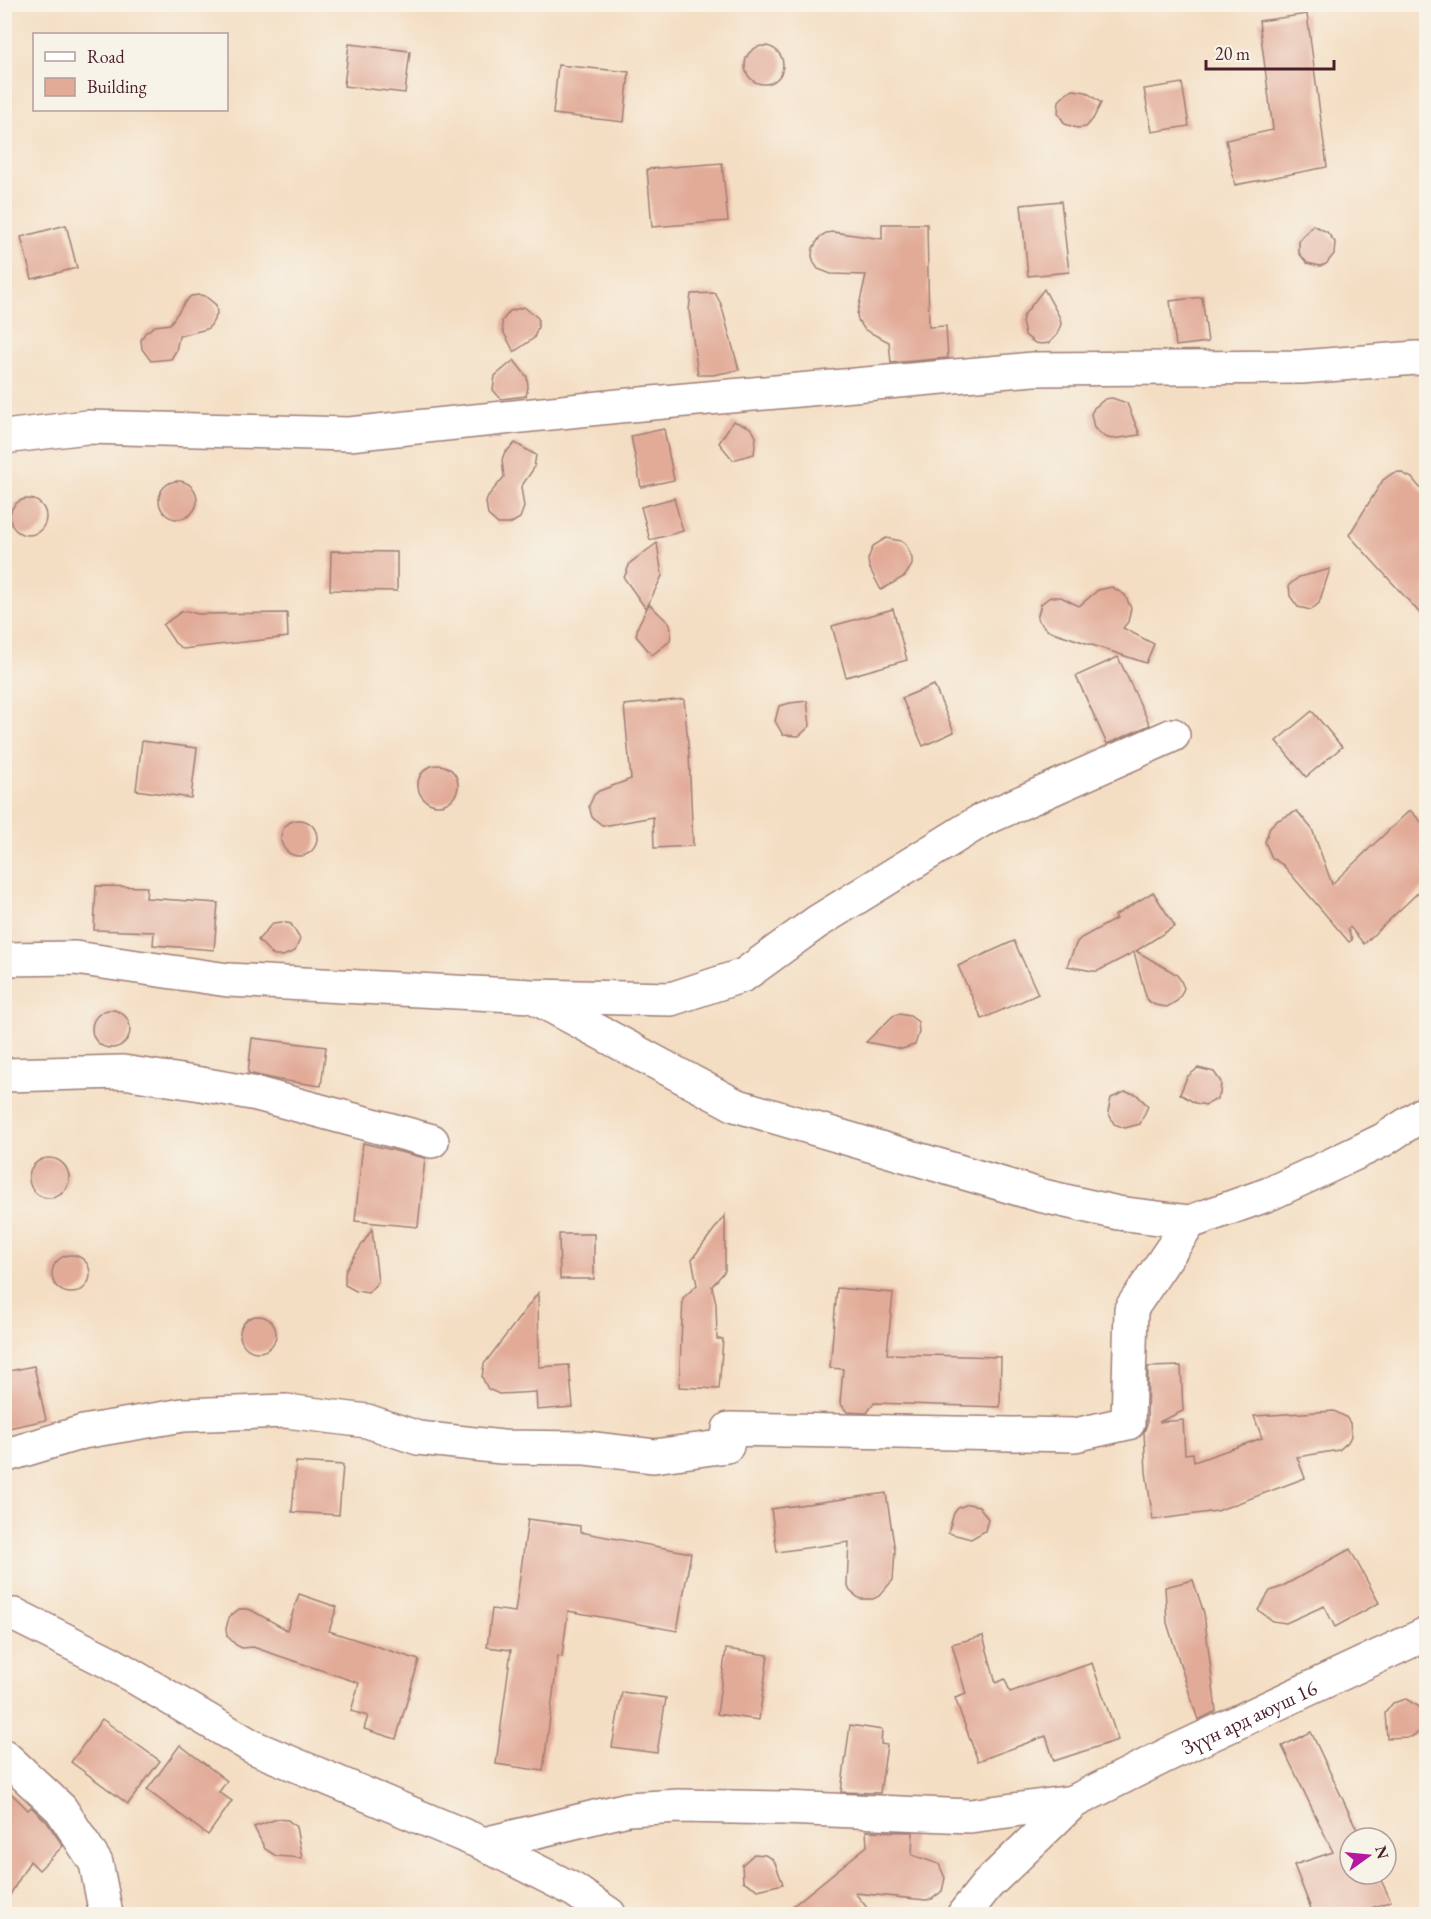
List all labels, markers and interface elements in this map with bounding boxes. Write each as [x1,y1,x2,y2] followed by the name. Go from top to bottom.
[33,33,228,111] legend
[1206,33,1334,71] scale bar
[1215,42,1250,65] text: 20 m
[87,45,126,68] text: Road
[87,75,147,98] text: Building
[1177,1674,1321,1760] street label: Зүүн ард аюуш 16
[1338,1826,1398,1886] north arrow
[1370,1843,1394,1861] text: N

